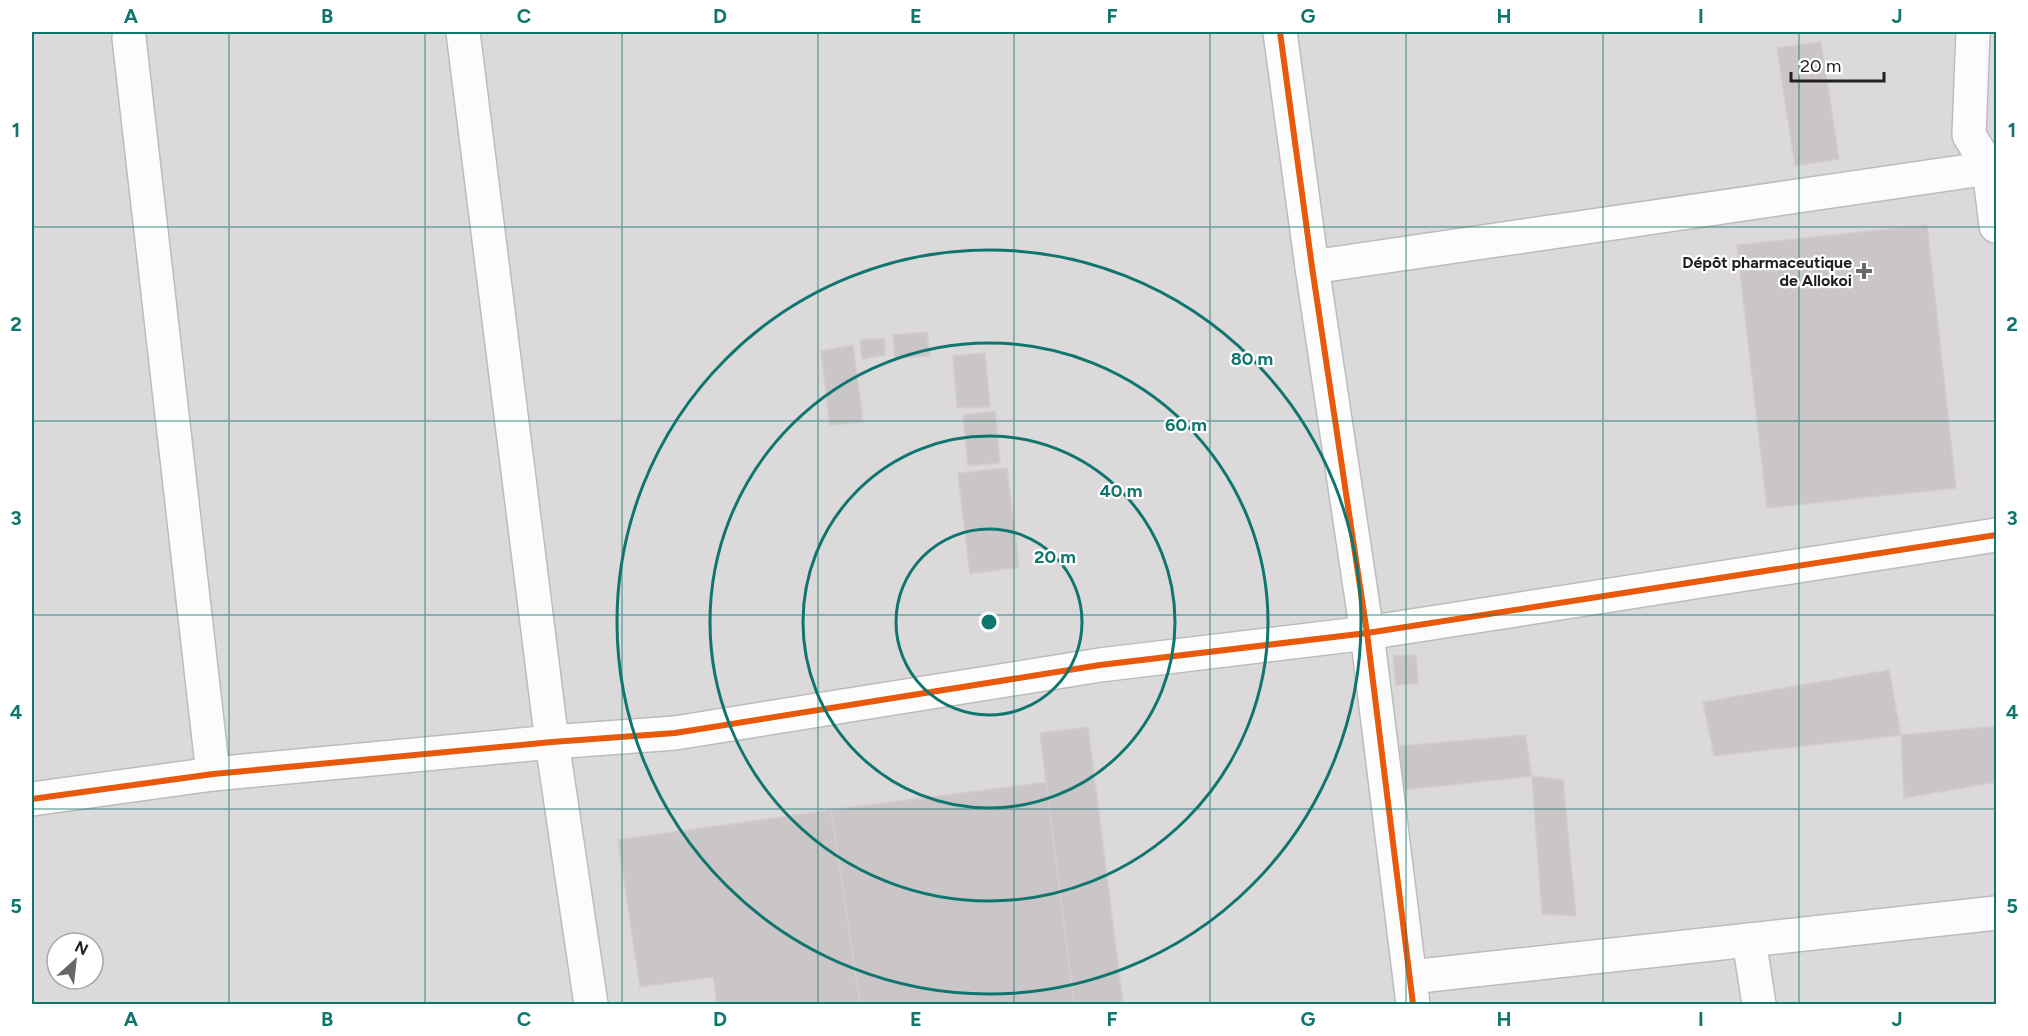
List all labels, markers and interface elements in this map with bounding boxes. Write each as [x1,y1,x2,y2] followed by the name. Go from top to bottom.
[124,4,139,28] text: A
[321,4,333,28] text: B
[517,4,531,28] text: C
[713,4,727,28] text: D
[910,4,922,28] text: E
[1106,4,1118,28] text: F
[1301,4,1316,28] text: G
[1497,4,1512,28] text: H
[1698,4,1704,28] text: I
[1891,4,1903,28] text: J
[1791,45,1884,83] scale bar
[1800,55,1841,77] text: 20 m
[12,118,20,142] text: 1
[2008,118,2016,142] text: 1
[1682,253,1852,290] place label: Dépôt pharmaceutique de Allokoi
[1857,264,1871,278] marker: Dépôt pharmaceutique de Allokoi
[10,312,22,336] text: 2
[2006,312,2018,336] text: 2
[1231,348,1273,370] text: 80 m
[1165,414,1207,436] text: 60 m
[1099,480,1143,502] text: 40 m
[10,506,22,530] text: 3
[2006,506,2018,530] text: 3
[1034,546,1076,568] text: 20 m
[979,612,999,632] centre of rings
[10,700,23,724] text: 4
[2006,700,2019,724] text: 4
[10,894,22,918] text: 5
[2006,894,2018,918] text: 5
[45,931,105,991] north arrow
[72,937,91,959] text: N
[124,1007,139,1031] text: A
[321,1007,333,1031] text: B
[517,1007,531,1031] text: C
[713,1007,727,1031] text: D
[910,1007,922,1031] text: E
[1106,1007,1118,1031] text: F
[1301,1007,1316,1031] text: G
[1497,1007,1512,1031] text: H
[1698,1007,1704,1031] text: I
[1891,1007,1903,1031] text: J

